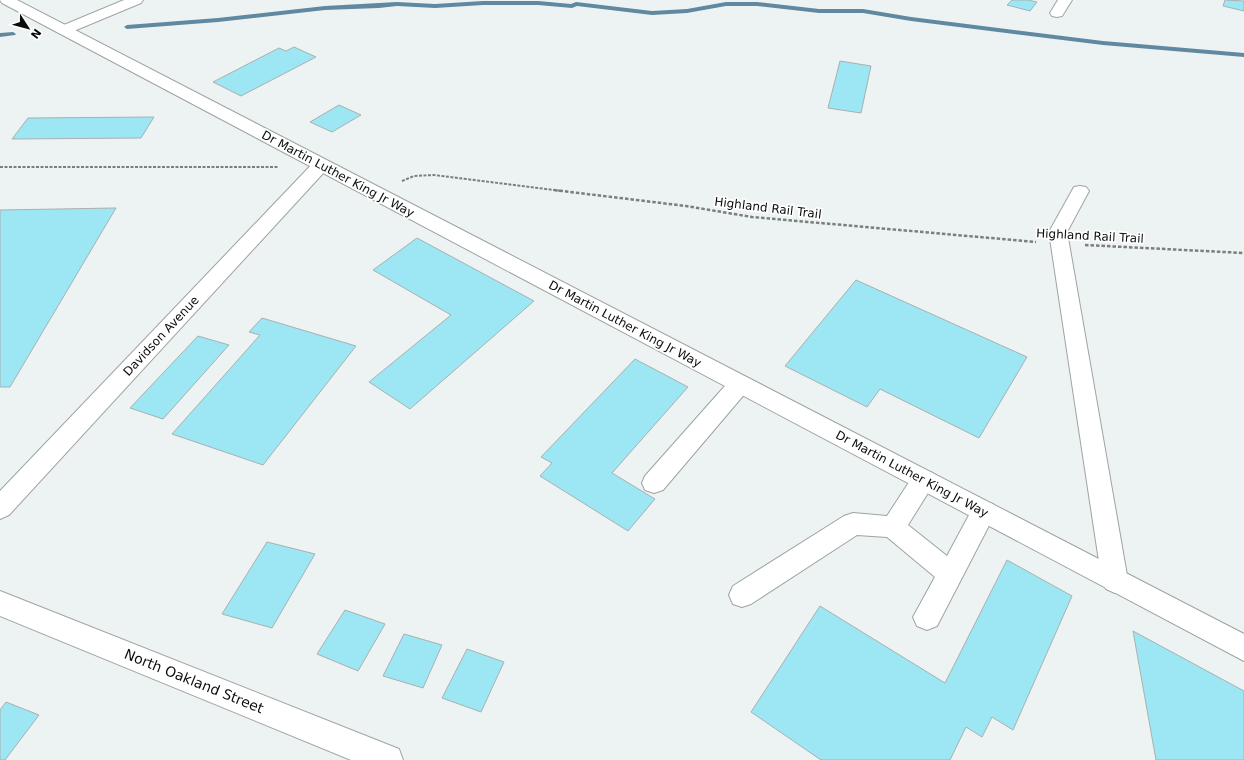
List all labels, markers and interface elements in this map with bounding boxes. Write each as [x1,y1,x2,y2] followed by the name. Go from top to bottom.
[8,8,48,48] north arrow
[28,26,44,41] text: N
[259,128,417,220] street label: Dr Martin Luther King Jr Way
[714,194,822,222] street label: Highland Rail Trail
[1036,226,1144,246] street label: Highland Rail Trail
[546,278,704,370] street label: Dr Martin Luther King Jr Way
[120,293,202,379] street label: Davidson Avenue
[833,428,991,520] street label: Dr Martin Luther King Jr Way
[122,646,266,716] street label: North Oakland Street

